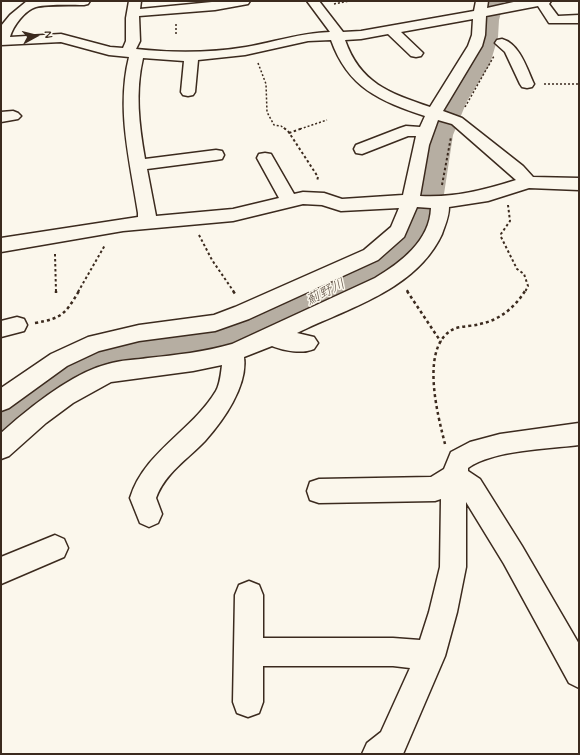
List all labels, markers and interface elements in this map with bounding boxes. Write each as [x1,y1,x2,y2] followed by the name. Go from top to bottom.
[16,16,56,56] north arrow
[41,30,55,39] text: N
[303,276,349,310] water label: 薊野川

